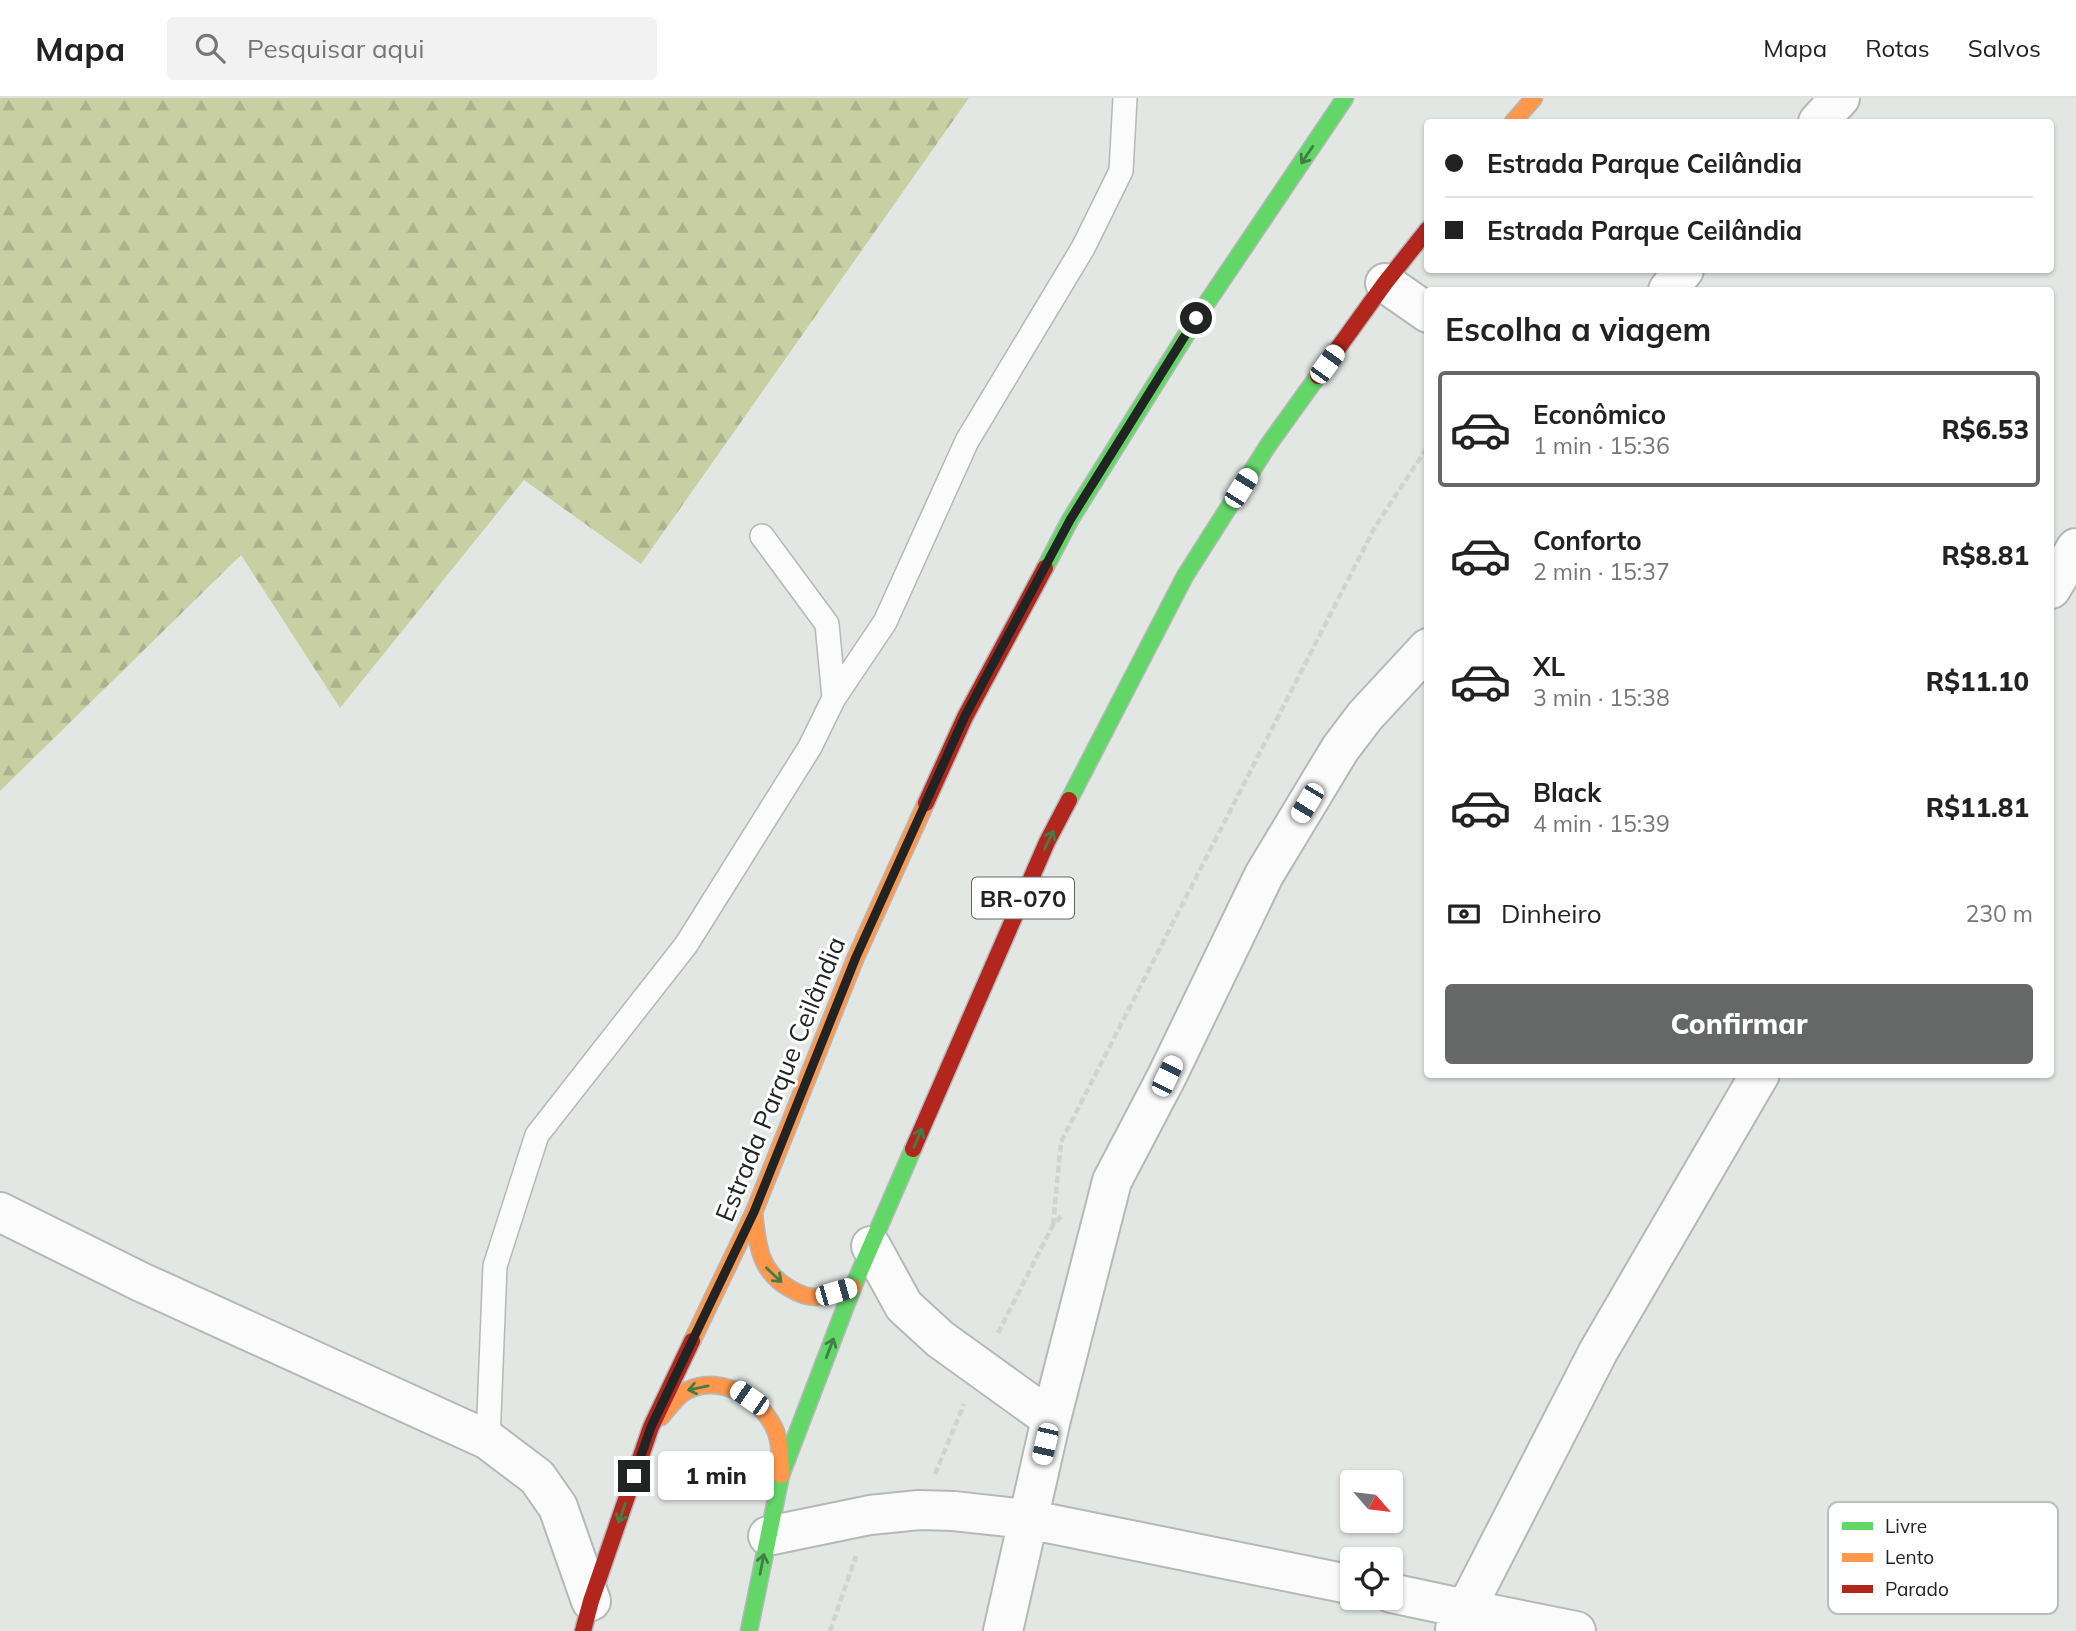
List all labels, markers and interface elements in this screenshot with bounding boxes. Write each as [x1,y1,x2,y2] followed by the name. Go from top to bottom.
[167,17,657,80] search box
[35,28,125,69] text: Mapa
[191,29,229,67] icon: search
[247,32,424,65] text: Pesquisar aqui
[1763,33,1827,63] text: Mapa
[1865,33,1930,63] text: Rotas
[1968,33,2041,63] text: Salvos
[1299,144,1313,164] one-way arrow
[1487,147,1802,180] text: Estrada Parque Ceilândia
[1487,214,1802,247] text: Estrada Parque Ceilândia
[1180,302,1212,334] route start
[1445,309,1711,349] text: Escolha a viagem
[1307,341,1348,387] car
[1449,398,1512,461] icon: car
[1533,398,1666,431] text: Econômico
[1941,413,2029,446] text: R$6.53
[1533,431,1670,460] text: 1 min · 15:36
[1221,465,1262,511] car
[1449,524,1512,587] icon: car
[1533,524,1642,557] text: Conforto
[1941,539,2029,572] text: R$8.81
[1533,557,1670,586] text: 2 min · 15:37
[1449,650,1512,713] icon: car
[1533,650,1565,683] text: XL
[1926,665,2029,698] text: R$11.10
[1533,683,1670,712] text: 3 min · 15:38
[1449,776,1512,839] icon: car
[1533,776,1601,809] text: Black
[1288,780,1327,826] car
[1926,791,2029,824] text: R$11.81
[1533,809,1670,838] text: 4 min · 15:39
[1043,830,1056,851] one-way arrow
[972,878,1074,918] road number: BR-070
[1445,895,1483,933] icon: cash
[1501,897,1602,930] text: Dinheiro
[1965,899,2033,928] text: 230 m
[708,932,852,1226] street label: Estrada Parque Ceilândia
[1445,984,2033,1064] button: Confirmar
[1149,1053,1186,1099] car
[912,1128,925,1149] one-way arrow
[765,1267,783,1283] one-way arrow
[813,1276,860,1308] car
[825,1337,837,1359] one-way arrow
[726,1377,773,1419] car
[687,1382,710,1395] one-way arrow
[1031,1421,1060,1467] car
[658,1452,774,1500] callout: 1 min
[618,1460,650,1492] route end
[685,1461,747,1490] text: 1 min
[1340,1470,1404,1533] north arrow
[1340,1470,1403,1610] map controls
[615,1502,628,1524] one-way arrow
[1828,1502,2058,1614] legend
[1885,1514,1927,1538] text: Livre
[1885,1545,1934,1569] text: Lento
[1340,1547,1403,1610] button: locate
[756,1553,770,1576] one-way arrow
[1885,1577,1949,1601] text: Parado

